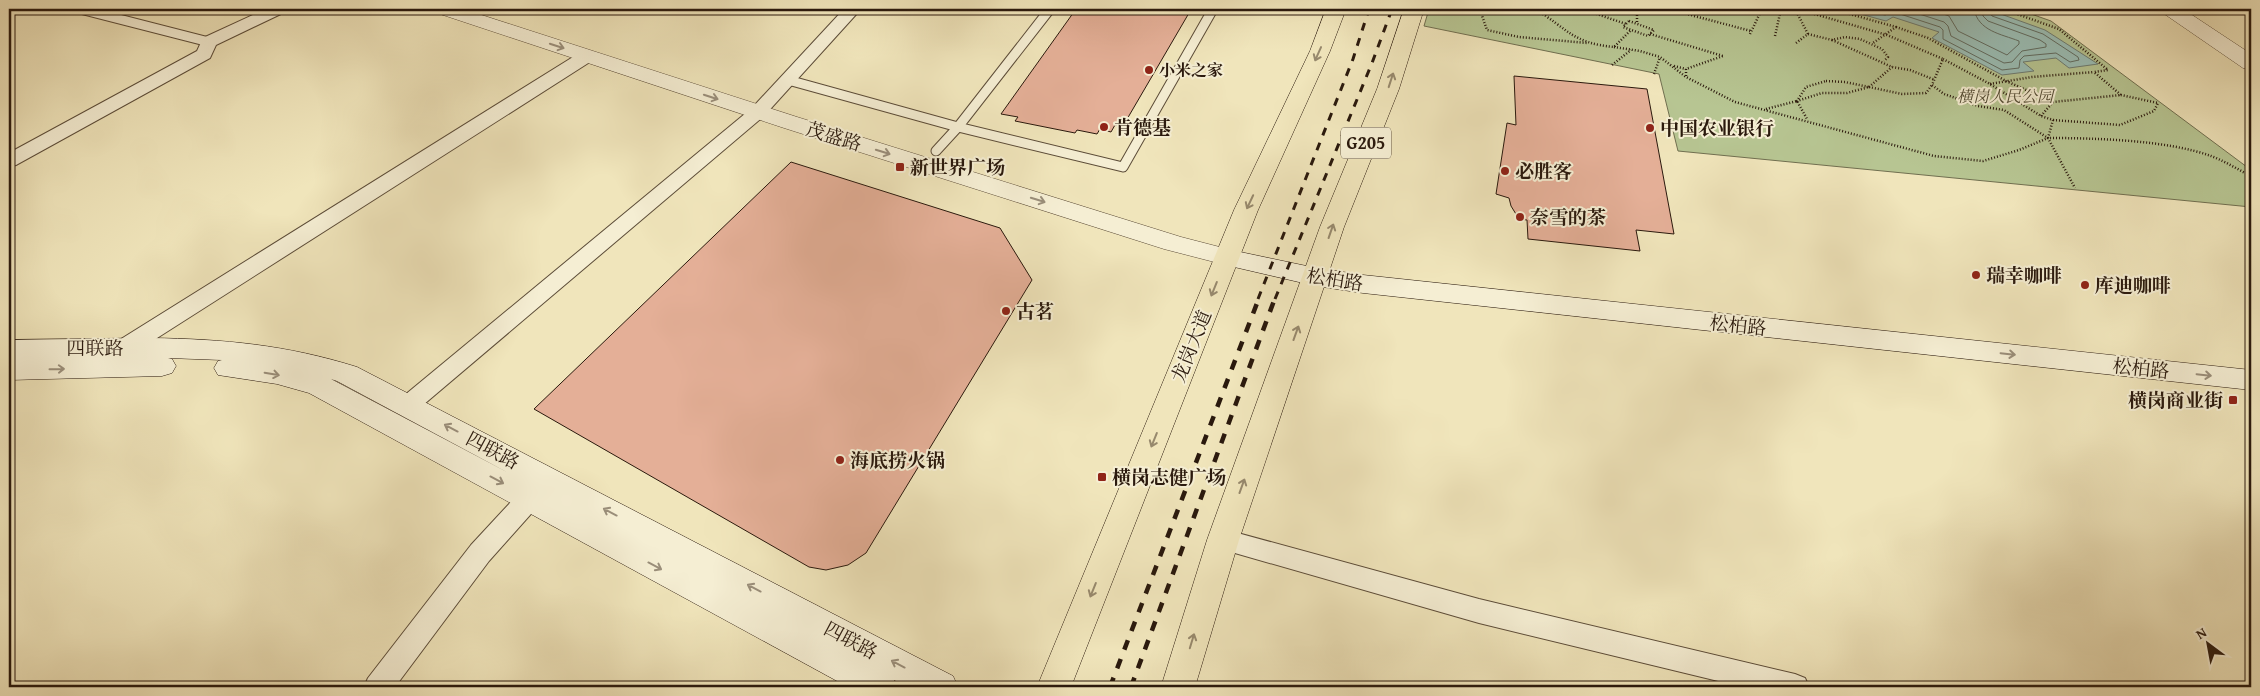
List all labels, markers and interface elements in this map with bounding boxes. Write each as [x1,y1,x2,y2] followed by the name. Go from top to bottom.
[549,42,564,51] one-way arrow
[1313,46,1323,61] one-way arrow
[1159,58,1223,82] place label: 小米之家
[1143,64,1155,76] marker: 小米之家
[1386,72,1396,88] one-way arrow
[1957,84,2056,108] park label: 横岗人民公园
[703,92,719,102] one-way arrow
[1114,113,1171,141] place label: 肯德基
[803,114,865,158] street label: 茂盛路
[1660,114,1774,142] place label: 中国农业银行
[1098,121,1110,133] marker: 肯德基
[1644,122,1656,134] marker: 中国农业银行
[1341,128,1391,158] road number: G205
[875,147,891,157] one-way arrow
[910,153,1005,181] place label: 新世界广场
[1515,157,1572,185] place label: 必胜客
[894,161,906,173] marker: 新世界广场
[1499,165,1511,177] marker: 必胜客
[1244,194,1254,209] one-way arrow
[1030,196,1046,206] one-way arrow
[1530,203,1606,231] place label: 奈雪的茶
[1514,211,1526,223] marker: 奈雪的茶
[1327,224,1336,239] one-way arrow
[1305,261,1365,297] street label: 松柏路
[1986,261,2062,289] place label: 瑞幸咖啡
[1970,269,1982,281] marker: 瑞幸咖啡
[2095,271,2171,299] place label: 库迪咖啡
[2079,279,2091,291] marker: 库迪咖啡
[1209,281,1218,296] one-way arrow
[1016,297,1054,325] place label: 古茗
[1000,305,1012,317] marker: 古茗
[1164,306,1218,386] street label: 龙岗大道
[1708,308,1768,342] street label: 松柏路
[1292,325,1302,341] one-way arrow
[66,334,124,362] street label: 四联路
[2000,349,2016,359] one-way arrow
[2111,351,2171,385] street label: 松柏路
[49,364,65,374] one-way arrow
[264,369,280,379] one-way arrow
[2196,370,2212,380] one-way arrow
[2128,386,2223,414] place label: 横岗商业街
[2227,394,2239,406] marker: 横岗商业街
[444,423,459,432] one-way arrow
[461,424,525,476] street label: 四联路
[1148,432,1157,447] one-way arrow
[850,446,945,474] place label: 海底捞火锅
[834,454,846,466] marker: 海底捞火锅
[1112,463,1226,491] place label: 横岗志健广场
[1096,471,1108,483] marker: 横岗志健广场
[489,475,504,485] one-way arrow
[1238,479,1247,494] one-way arrow
[604,507,618,517] one-way arrow
[647,561,662,571] one-way arrow
[747,583,762,593] one-way arrow
[1088,583,1097,598] one-way arrow
[819,614,883,666] street label: 四联路
[2182,618,2232,668] north arrow
[2192,622,2211,644] text: N
[1188,633,1198,649] one-way arrow
[891,659,905,669] one-way arrow

